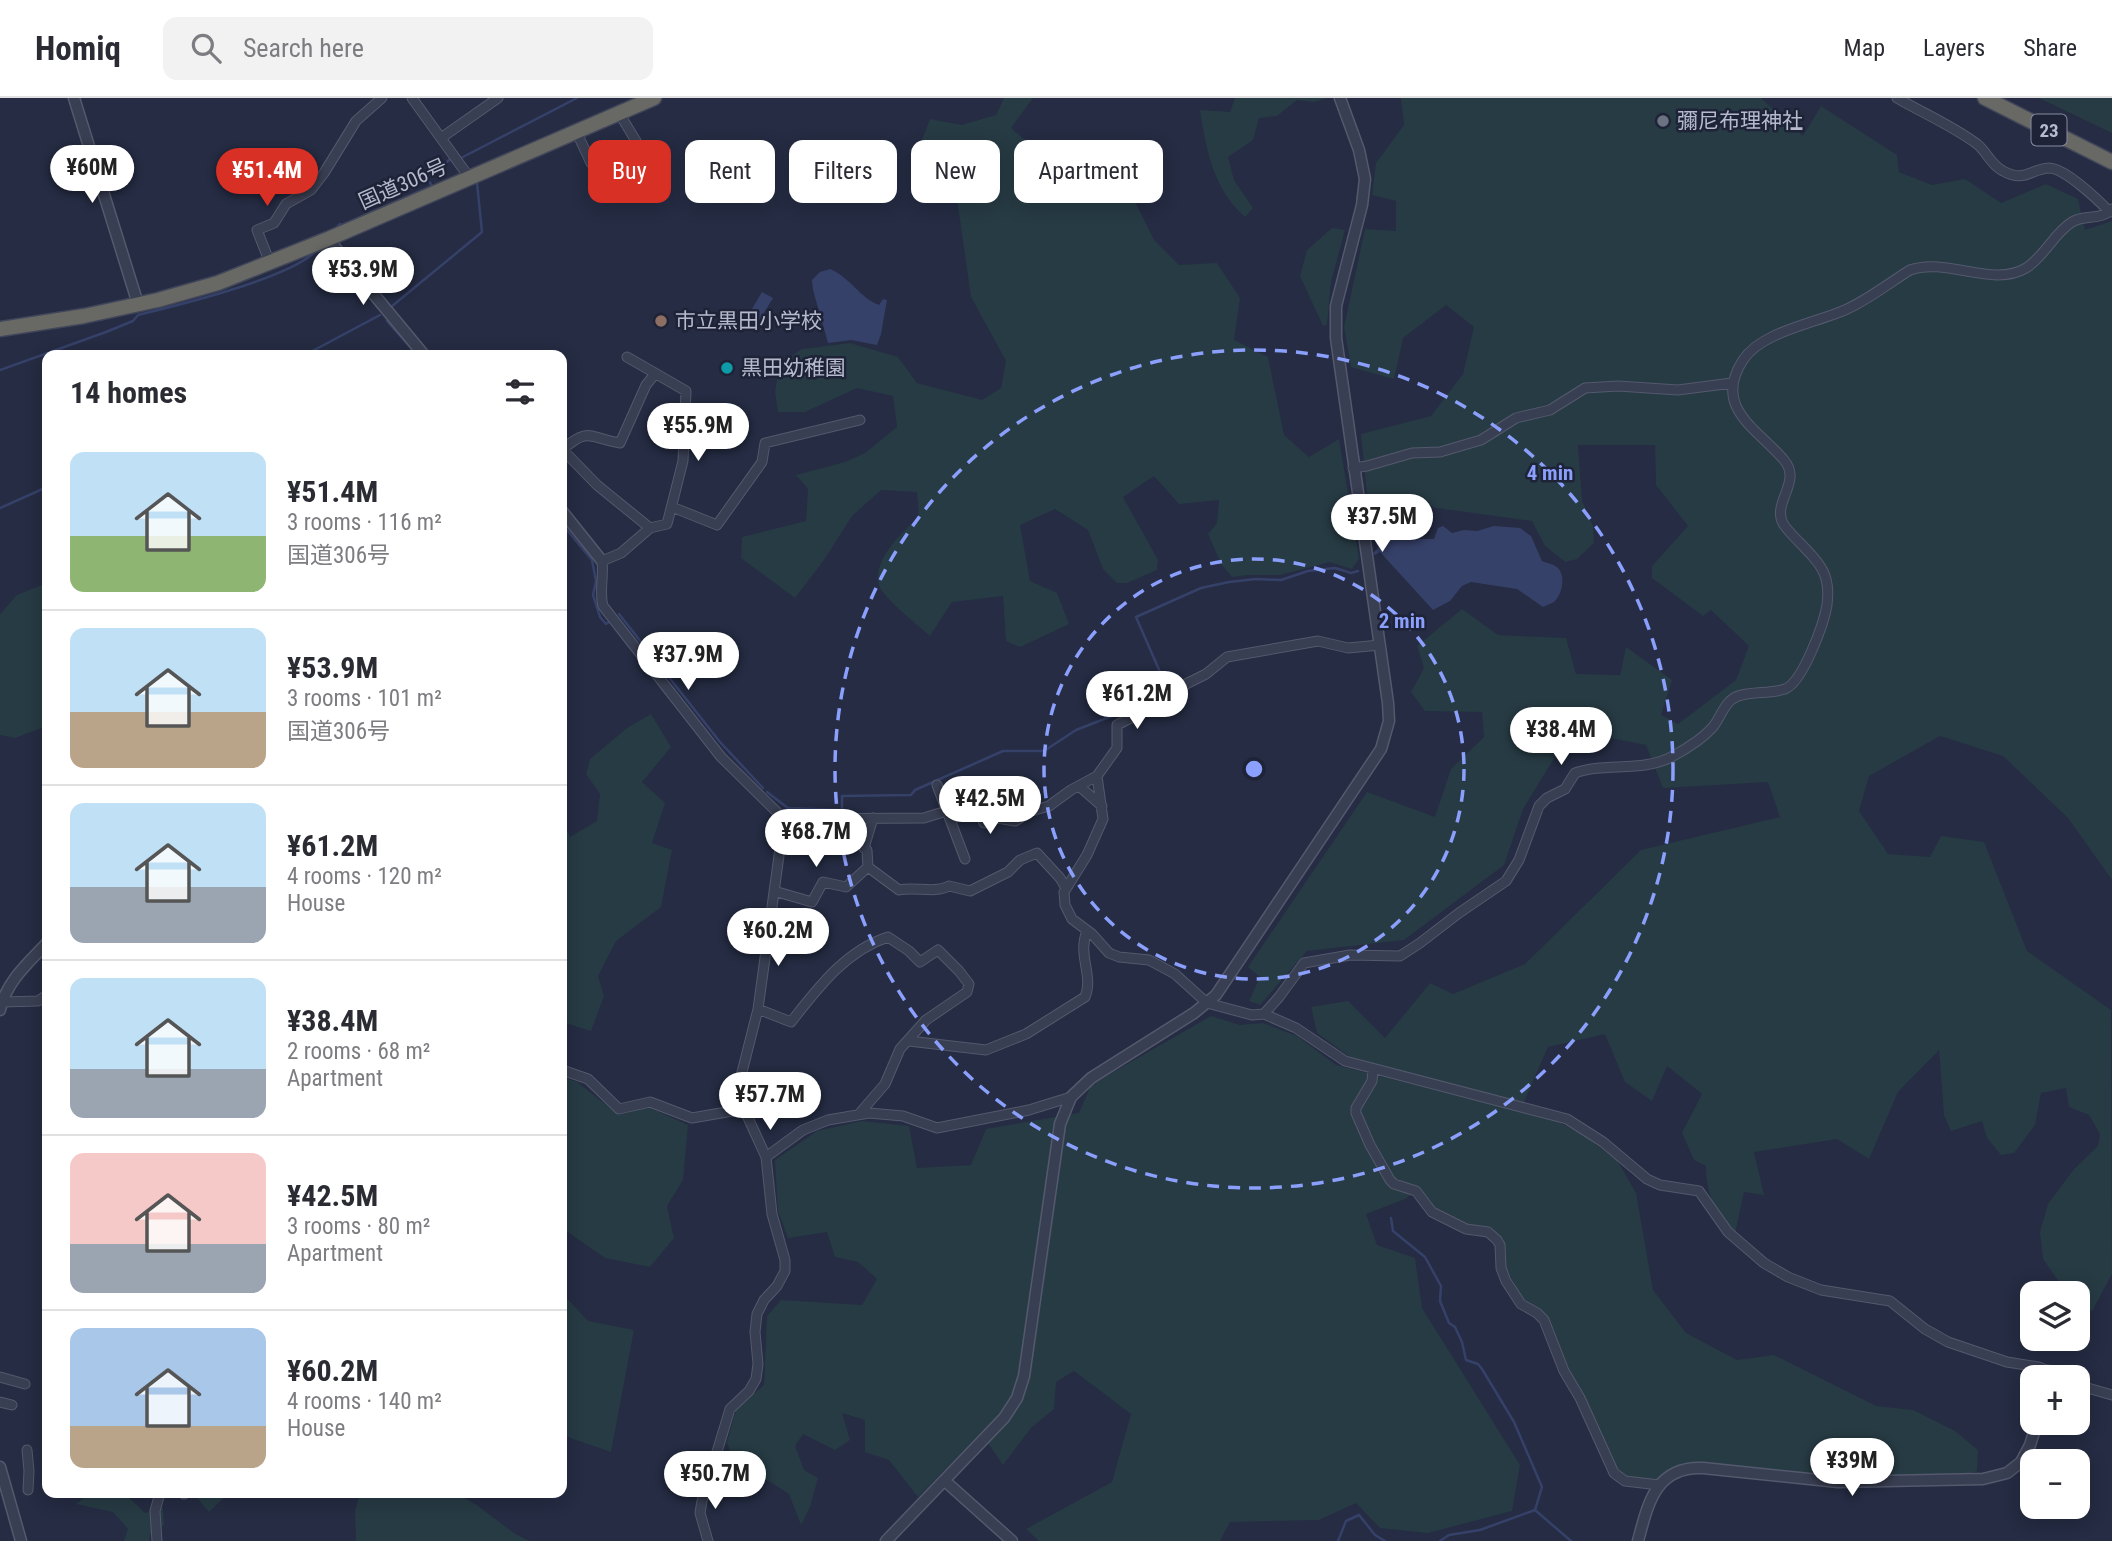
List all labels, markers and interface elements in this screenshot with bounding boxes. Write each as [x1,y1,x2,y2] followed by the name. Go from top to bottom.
[163,17,653,80] search box
[35,29,121,68] text: Homiq
[187,29,225,67] icon: search
[243,33,364,63] text: Search here
[1844,34,1885,62] text: Map
[1923,34,1985,62] text: Layers
[2023,34,2077,62] text: Share
[1677,109,1803,133] place label: 彌尼布理神社
[1655,113,1671,129] marker: 彌尼布理神社
[2032,114,2066,146] road number: 23
[588,140,671,203] chip: Buy
[685,140,775,203] chip: Rent
[789,140,897,203] chip: Filters
[911,140,1000,203] chip: New
[1014,140,1163,203] chip: Apartment
[51,146,133,205] pin: ¥60M
[210,148,324,208] pin: ¥51.4M
[66,154,118,181] text: ¥60M
[355,154,451,214] street label: 国道306号
[232,157,302,184] text: ¥51.4M
[306,248,420,307] pin: ¥53.9M
[328,256,398,283] text: ¥53.9M
[675,309,822,333] place label: 市立黒田小学校
[653,313,669,329] marker: 市立黒田小学校
[741,356,846,380] place label: 黒田幼稚園
[719,360,735,376] marker: 黒田幼稚園
[501,373,539,411] icon: filters
[70,375,187,410] text: 14 homes
[641,404,755,463] pin: ¥55.9M
[663,412,733,439] text: ¥55.9M
[1527,461,1573,485] text: 4 min
[287,474,378,509] text: ¥51.4M
[126,480,210,564] icon: home
[1325,494,1439,554] pin: ¥37.5M
[1347,503,1417,530] text: ¥37.5M
[287,509,442,536] text: 3 rooms · 116 m²
[287,542,390,569] text: 国道306号
[1379,609,1425,633] text: 2 min
[631,632,745,692] pin: ¥37.9M
[653,641,723,668] text: ¥37.9M
[287,650,378,685] text: ¥53.9M
[126,656,210,740] icon: home
[1080,672,1194,731] pin: ¥61.2M
[1102,680,1172,707] text: ¥61.2M
[287,685,442,712] text: 3 rooms · 101 m²
[1504,708,1618,767] pin: ¥38.4M
[1526,716,1596,743] text: ¥38.4M
[287,718,390,745] text: 国道306号
[1242,757,1266,781] centre of rings
[933,776,1047,836] pin: ¥42.5M
[955,785,1025,812] text: ¥42.5M
[759,810,873,869] pin: ¥68.7M
[781,818,851,845] text: ¥68.7M
[287,828,378,863] text: ¥61.2M
[126,831,210,915] icon: home
[287,863,442,890] text: 4 rooms · 120 m²
[287,890,345,917] text: House
[721,908,835,968] pin: ¥60.2M
[743,917,813,944] text: ¥60.2M
[287,1003,378,1038] text: ¥38.4M
[126,1006,210,1090] icon: home
[287,1038,430,1065] text: 2 rooms · 68 m²
[287,1065,383,1092] text: Apartment
[713,1072,827,1132] pin: ¥57.7M
[735,1081,805,1108] text: ¥57.7M
[287,1178,378,1213] text: ¥42.5M
[126,1181,210,1265] icon: home
[287,1213,430,1240] text: 3 rooms · 80 m²
[287,1240,383,1267] text: Apartment
[2020,1281,2090,1519] map controls
[2020,1281,2090,1351] button: layers
[287,1353,378,1388] text: ¥60.2M
[126,1356,210,1440] icon: home
[2020,1365,2090,1435] button: +
[287,1388,442,1415] text: 4 rooms · 140 m²
[287,1415,345,1442] text: House
[1811,1438,1893,1498] pin: ¥39M
[1826,1447,1878,1474] text: ¥39M
[2020,1449,2090,1519] button: −
[658,1452,772,1511] pin: ¥50.7M
[680,1460,750,1487] text: ¥50.7M

